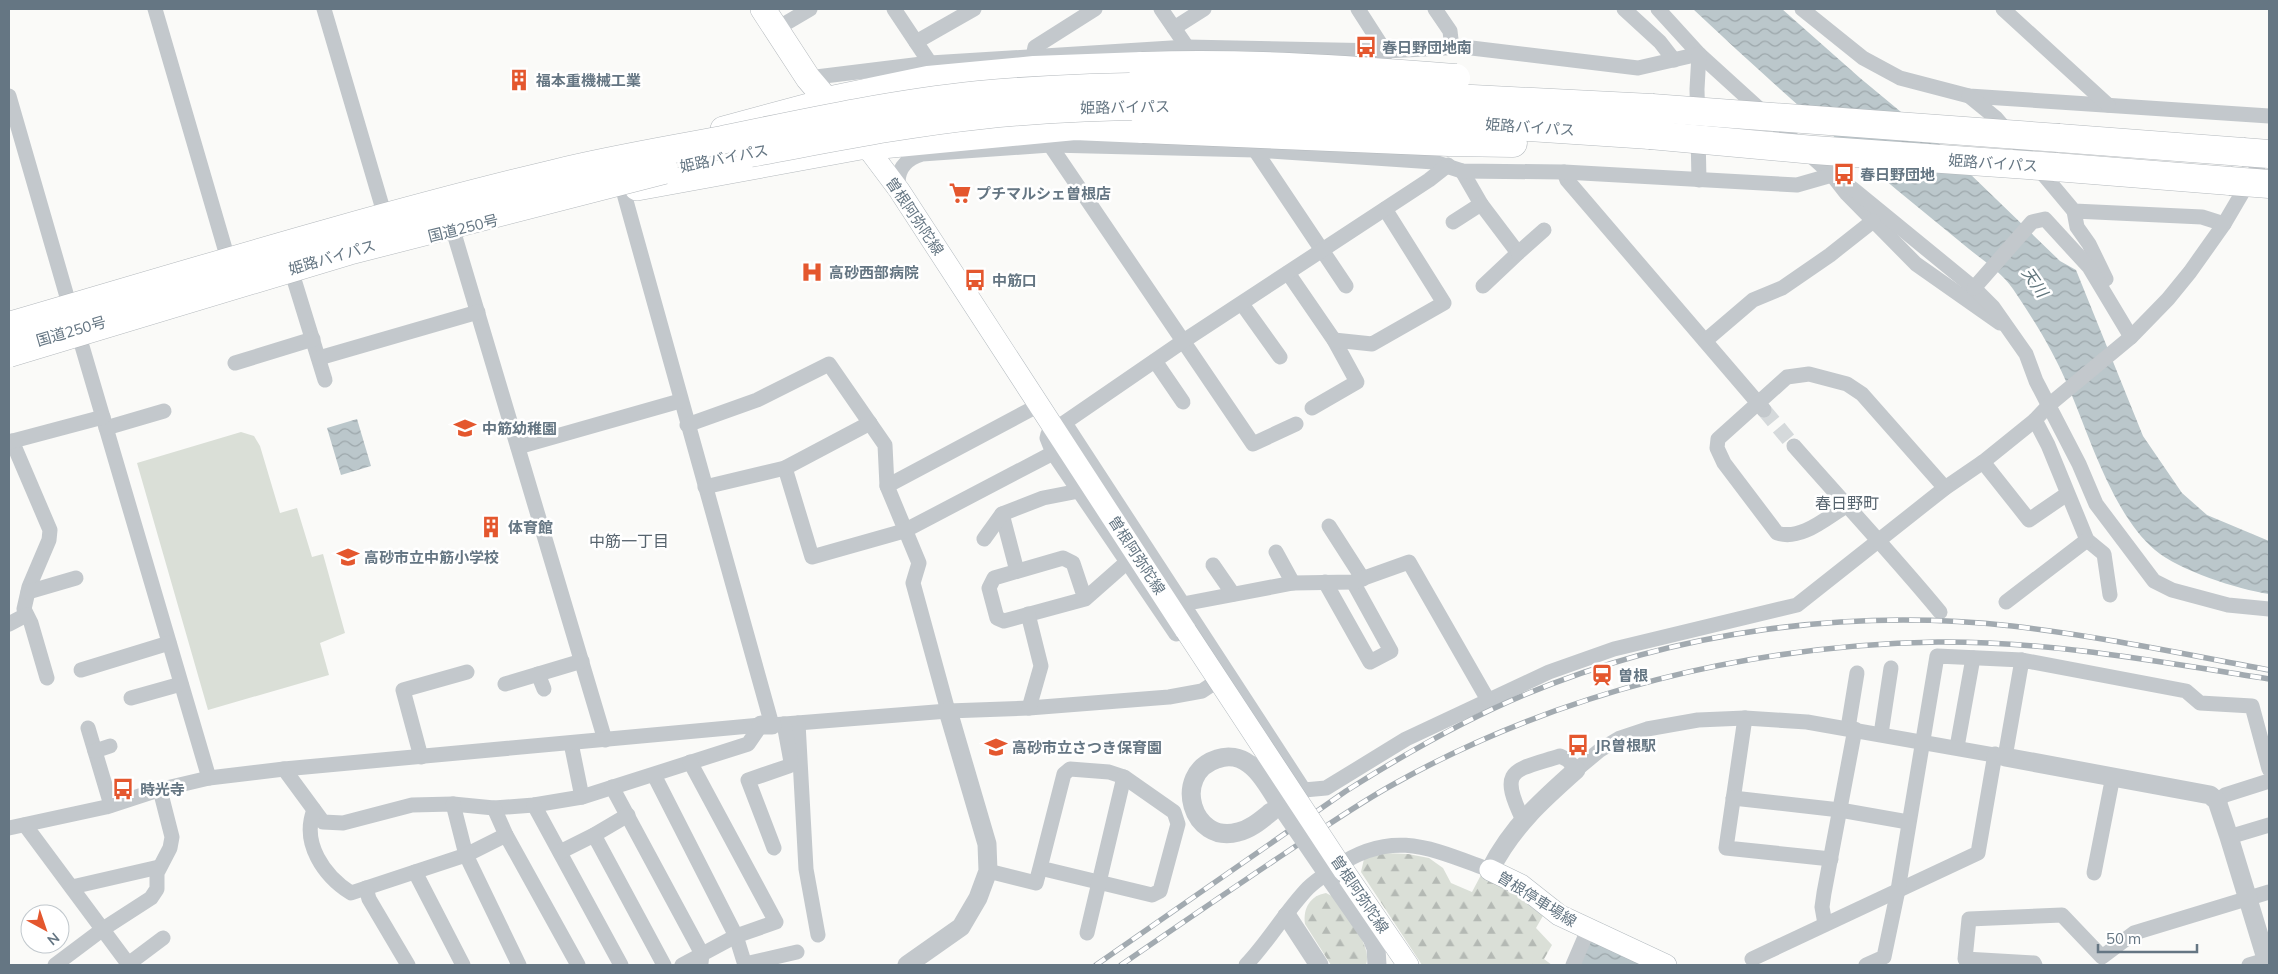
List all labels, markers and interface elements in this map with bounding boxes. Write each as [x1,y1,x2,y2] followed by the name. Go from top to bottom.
[1353,34,1379,60] bus stop icon: 春日野団地南
[1382,38,1472,57] place label: 春日野団地南
[506,67,532,93] building icon: 福本重機械工業
[535,71,641,90] place label: 福本重機械工業
[1080,97,1170,117] street label: 姫路バイパス
[1485,114,1575,140] street label: 姫路バイパス
[678,140,770,176] street label: 姫路バイパス
[1948,150,2038,176] street label: 姫路バイパス
[1831,161,1857,187] bus stop icon: 春日野団地
[1860,165,1935,184] place label: 春日野団地
[882,173,948,259] street label: 曽根阿弥陀線
[947,180,973,206] supermarket icon: プチマルシェ曽根店
[976,184,1111,203] place label: プチマルシェ曽根店
[426,210,500,246] street label: 国道250号
[286,236,378,278] street label: 姫路バイパス
[799,259,825,285] hospital icon: 高砂西部病院
[829,263,919,282] place label: 高砂西部病院
[2018,263,2054,302] water label: 天川
[962,267,988,293] bus stop icon: 中筋口
[992,271,1037,290] place label: 中筋口
[34,312,108,350] street label: 国道250号
[452,415,478,441] school or university icon: 中筋幼稚園
[482,419,557,438] place label: 中筋幼稚園
[1815,493,1879,513] district label: 春日野町
[1105,512,1169,598] street label: 曽根阿弥陀線
[478,514,504,540] building icon: 体育館
[508,518,553,537] place label: 体育館
[589,531,669,551] district label: 中筋一丁目
[335,544,361,570] school or university icon: 高砂市立中筋小学校
[364,548,499,567] place label: 高砂市立中筋小学校
[1589,662,1615,688] station icon: 曽根
[1618,666,1648,685] place label: 曽根
[1565,732,1591,758] bus stop icon: JR曽根駅
[983,734,1009,760] school or university icon: 高砂市立さつき保育園
[1595,736,1656,755] place label: JR曽根駅
[1012,738,1162,757] place label: 高砂市立さつき保育園
[110,776,136,802] bus stop icon: 時光寺
[140,780,185,799] place label: 時光寺
[1327,851,1393,937] street label: 曽根阿弥陀線
[1494,867,1580,931] street label: 曽根停車場線
[20,904,70,954] north arrow
[2098,922,2197,954] scale bar
[44,929,63,949] text: N
[2106,929,2141,948] text: 50 m

